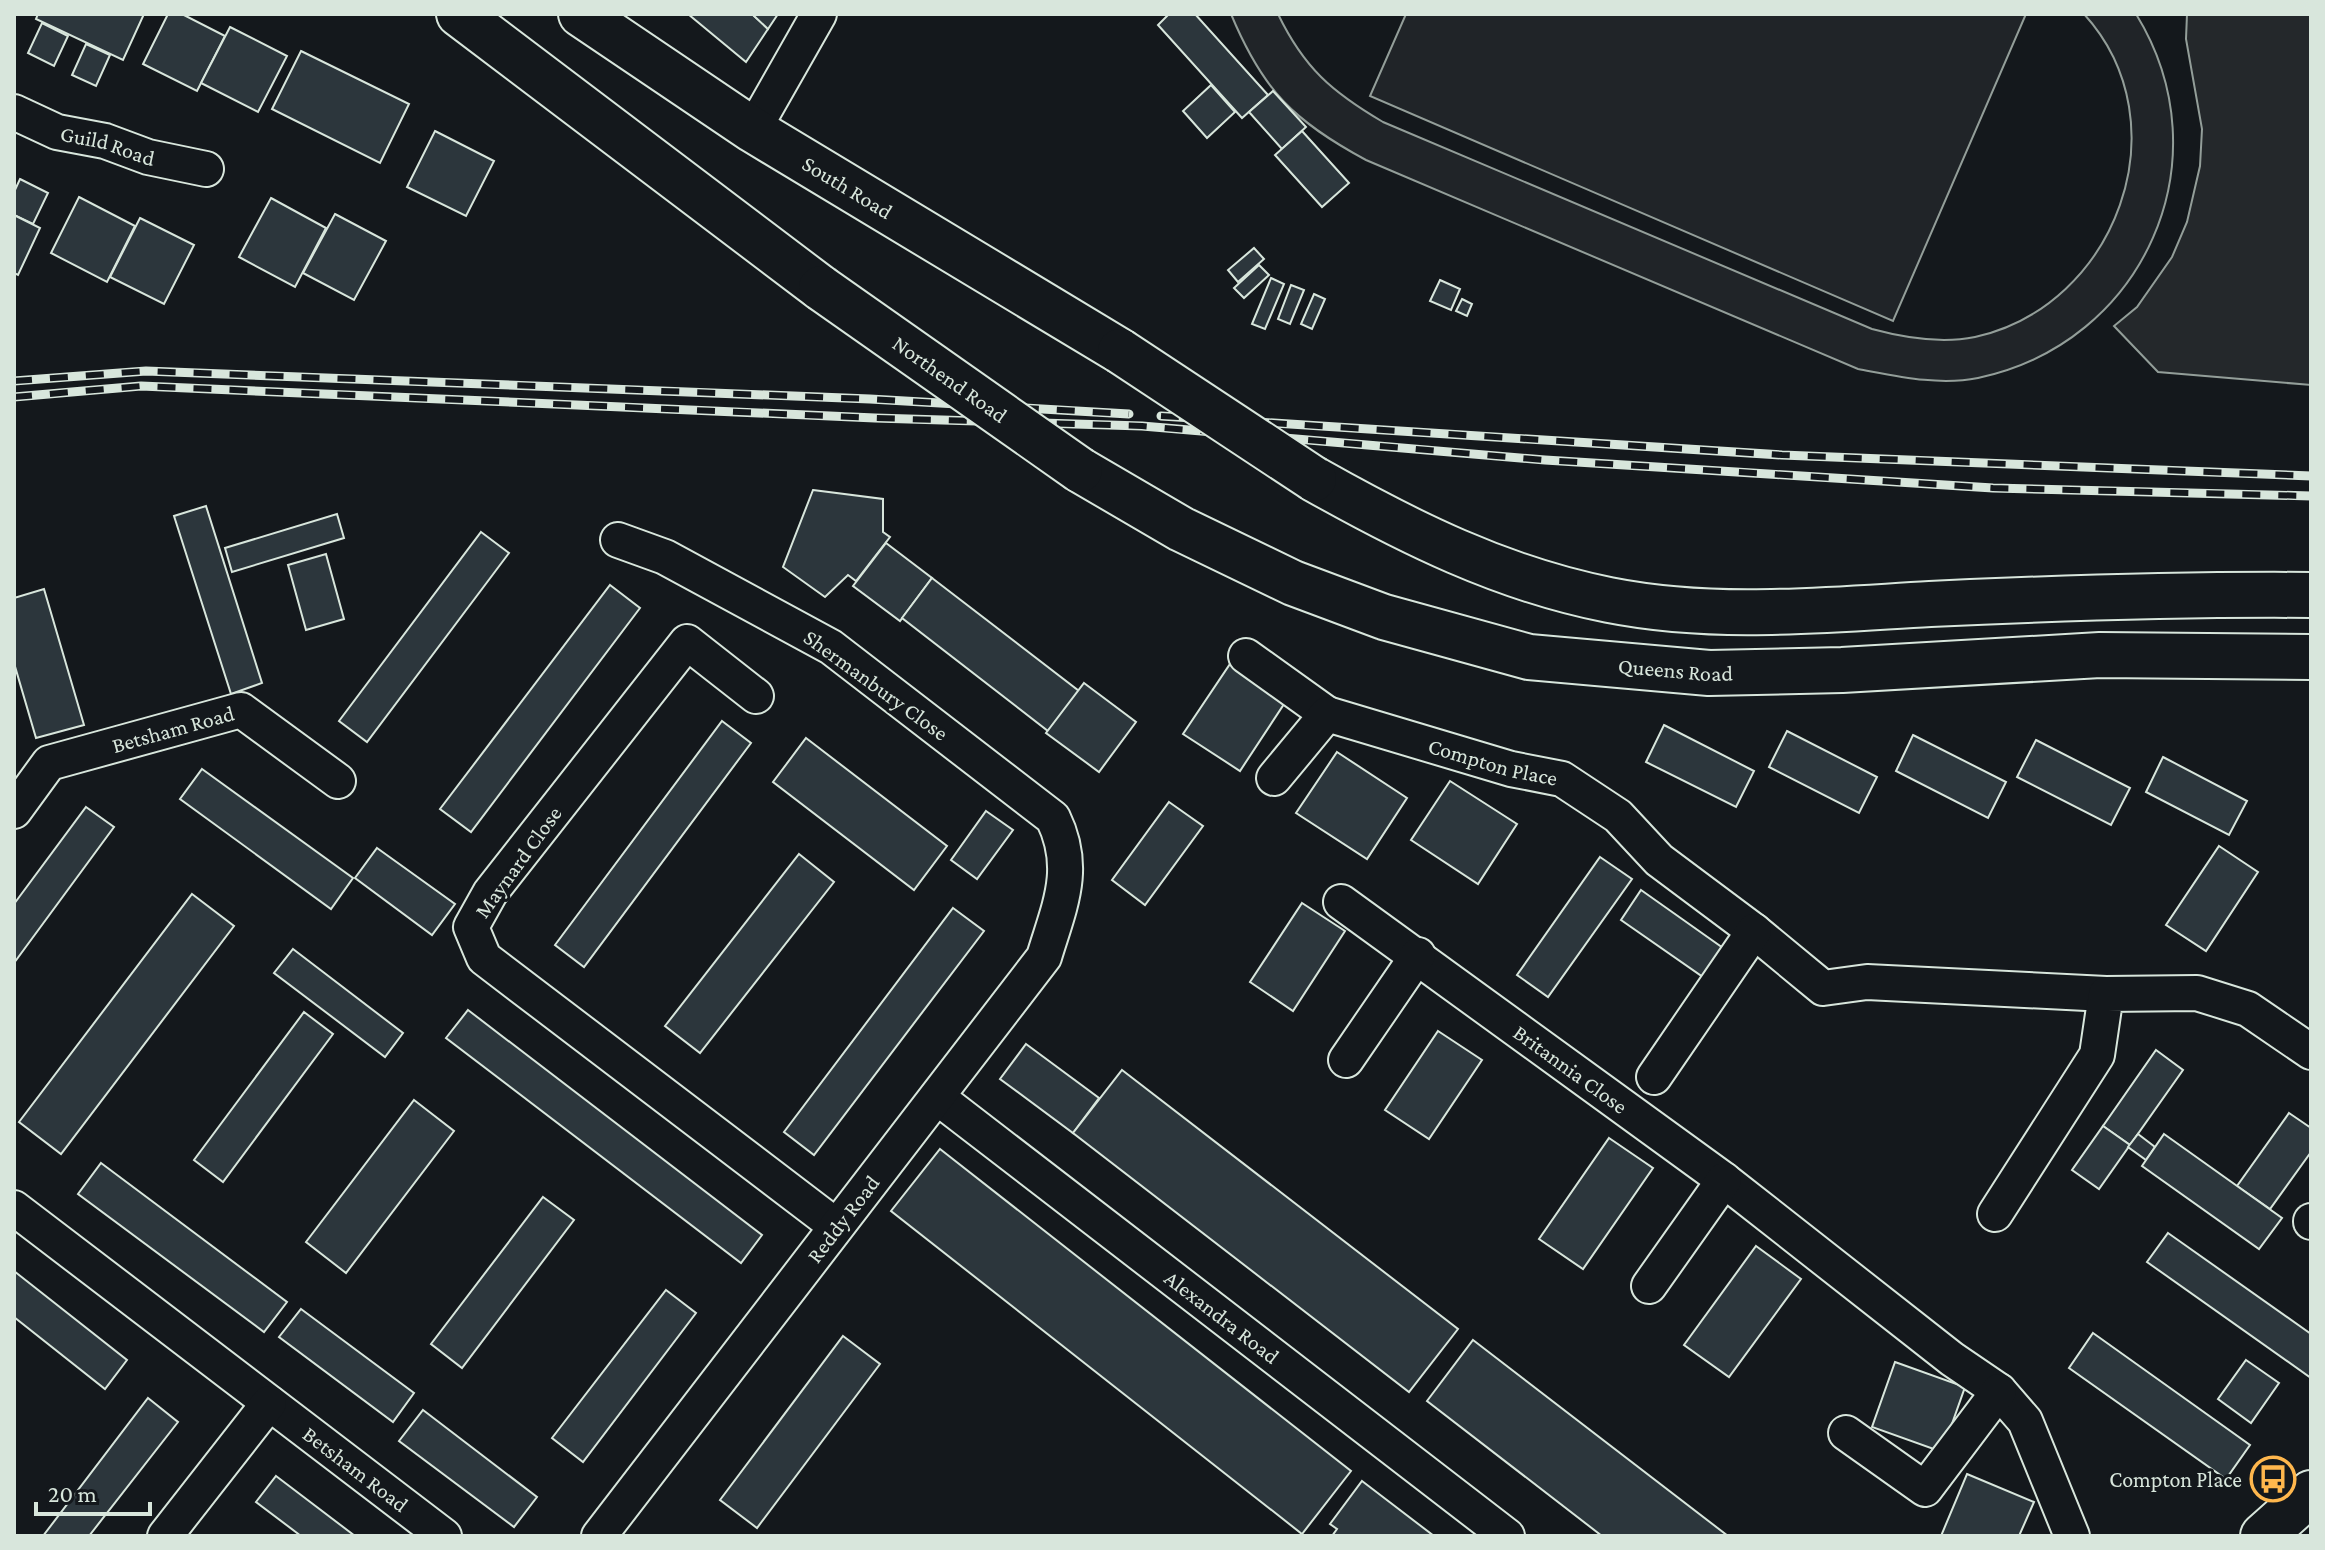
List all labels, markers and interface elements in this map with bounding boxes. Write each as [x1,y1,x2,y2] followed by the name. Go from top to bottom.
[58,120,157,171] street label: Guild Road
[798,150,898,224] street label: South Road
[888,330,1013,428] street label: Northend Road
[799,624,953,746] street label: Shermanbury Close
[1617,652,1734,686] street label: Queens Road
[109,700,237,758] street label: Betsham Road
[1425,733,1560,790] street label: Compton Place
[469,801,567,923] street label: Maynard Close
[1509,1019,1633,1119] street label: Britannia Close
[801,1170,885,1268] street label: Reddy Road
[1160,1265,1285,1369] street label: Alexandra Road
[298,1421,414,1517] street label: Betsham Road
[2249,1455,2297,1503] bus stop icon: Compton Place
[36,1466,150,1516] scale bar
[2109,1467,2242,1492] place label: Compton Place
[48,1480,97,1507] text: 20 m

